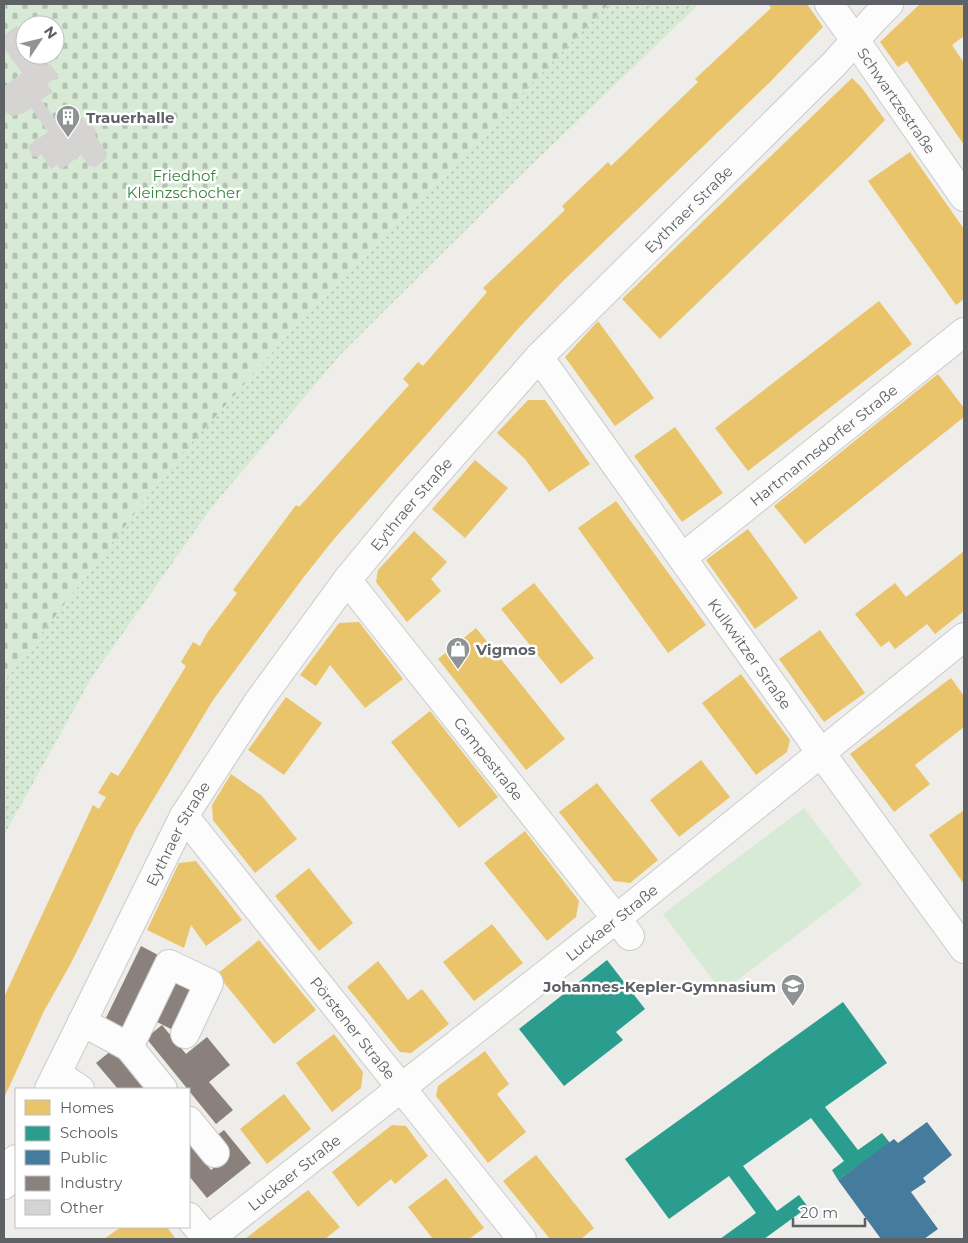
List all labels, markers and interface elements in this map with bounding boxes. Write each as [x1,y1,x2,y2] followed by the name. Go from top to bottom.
[15,15,65,65] north arrow
[40,23,61,42] text: N
[854,44,940,157] street label: Schwartzestraße
[55,104,81,138] building icon: Trauerhalle
[86,108,175,127] place label: Trauerhalle
[640,161,736,257] street label: Eythraer Straße
[127,166,241,202] park label: Friedhof Kleinzschocher
[745,380,901,510] street label: Hartmannsdorfer Straße
[366,453,456,554] street label: Eythraer Straße
[704,594,796,713] street label: Kulkwitzer Straße
[445,636,471,670] shop icon: Vigmos
[475,640,536,659] place label: Vigmos
[450,713,528,804] street label: Campestraße
[141,778,214,889] street label: Eythraer Straße
[561,880,661,965] street label: Luckaer Straße
[306,973,400,1083] street label: Pörstener Straße
[780,973,806,1007] school or university icon: Johannes-Kepler-Gymnasium
[542,977,776,996] place label: Johannes-Kepler-Gymnasium
[15,1088,190,1228] legend
[60,1098,114,1117] text: Homes
[60,1123,118,1142] text: Schools
[244,1130,344,1215] street label: Luckaer Straße
[60,1148,108,1167] text: Public
[60,1173,123,1192] text: Industry
[793,1196,866,1228] scale bar
[60,1198,104,1217] text: Other
[800,1203,838,1222] text: 20 m

